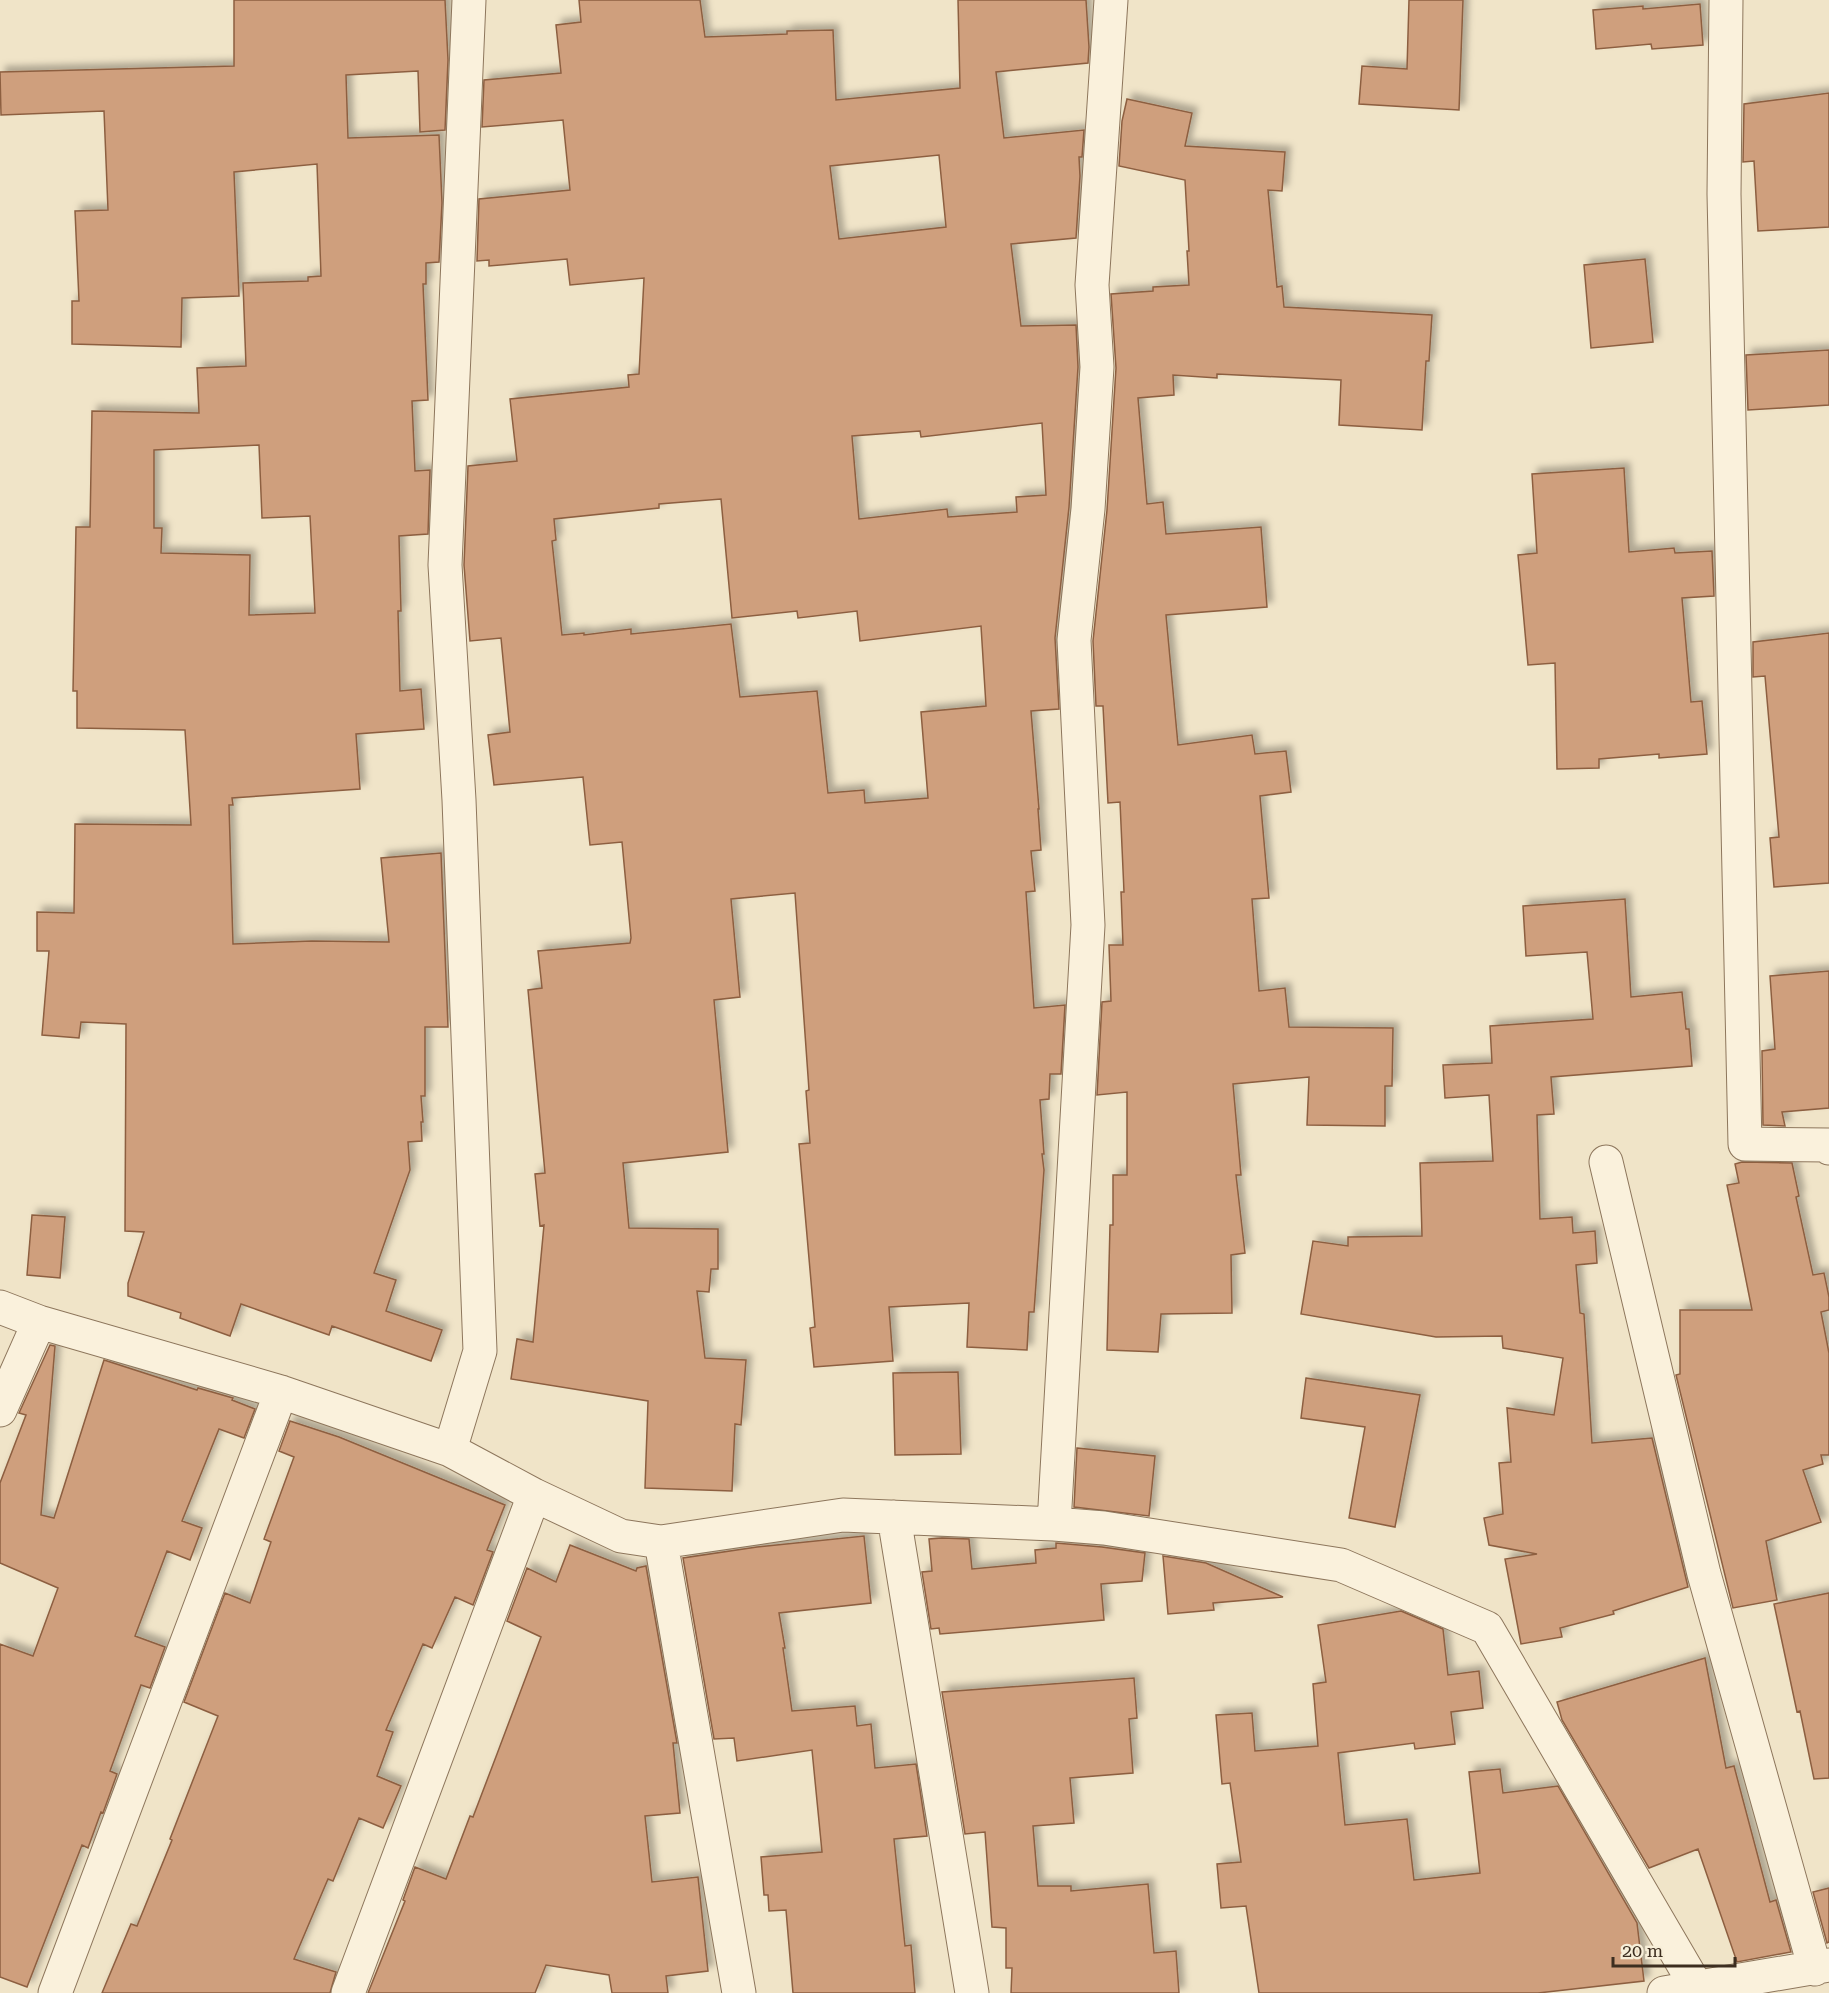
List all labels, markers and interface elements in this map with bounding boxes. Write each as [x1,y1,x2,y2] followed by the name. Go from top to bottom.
[1613,1930,1734,1968] scale bar
[1622,1940,1663,1961] text: 20 m

